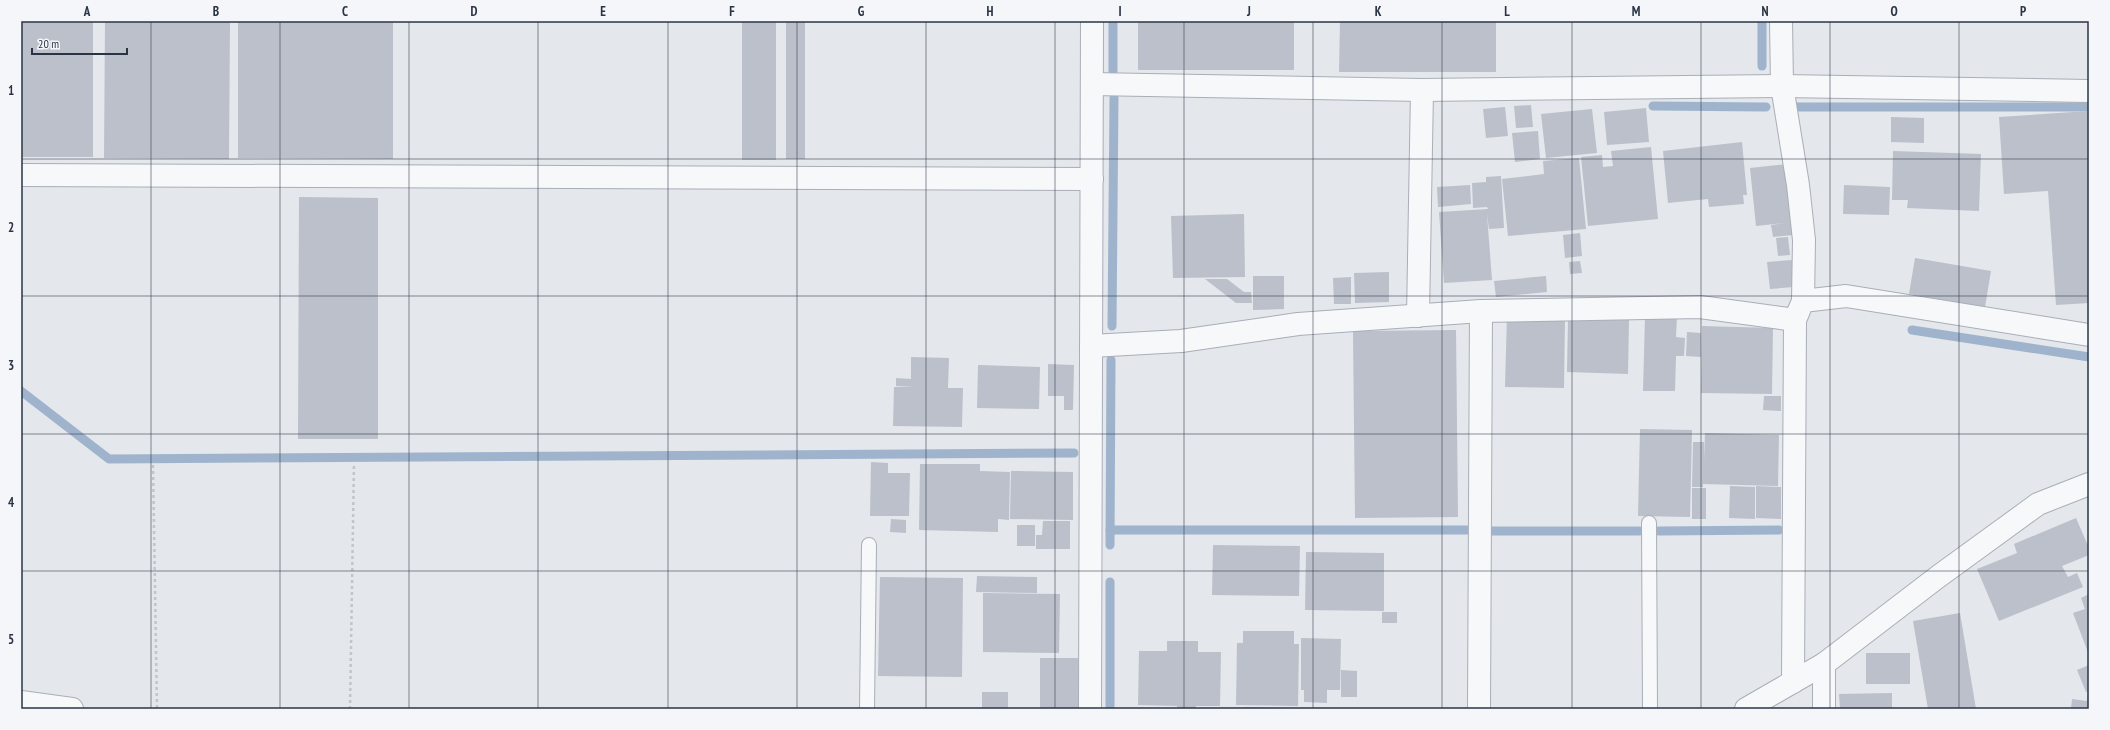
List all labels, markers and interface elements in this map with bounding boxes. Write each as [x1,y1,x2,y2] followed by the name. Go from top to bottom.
[83,3,91,20] text: A
[213,3,219,20] text: B
[342,3,348,20] text: C
[471,3,478,20] text: D
[600,3,606,20] text: E
[729,3,735,20] text: F
[858,3,865,20] text: G
[987,3,994,20] text: H
[1118,3,1122,20] text: I
[1246,3,1251,20] text: J
[1375,3,1382,20] text: K
[1504,3,1510,20] text: L
[1632,3,1641,20] text: M
[1761,3,1769,20] text: N
[1890,3,1898,20] text: O
[2020,3,2026,20] text: P
[32,30,127,56] scale bar
[38,36,59,51] text: 20 m
[8,82,14,99] text: 1
[8,219,14,236] text: 2
[8,357,14,374] text: 3
[8,494,15,511] text: 4
[8,631,14,648] text: 5

